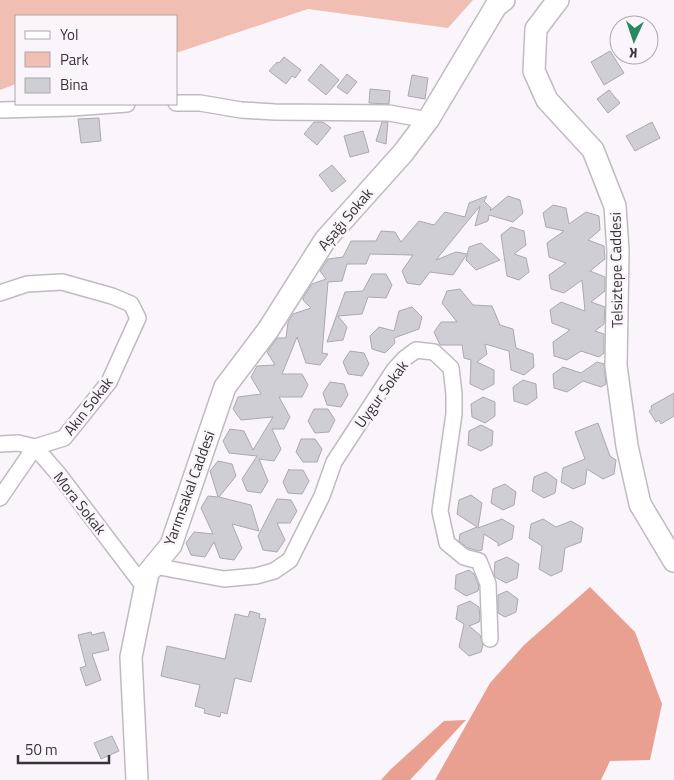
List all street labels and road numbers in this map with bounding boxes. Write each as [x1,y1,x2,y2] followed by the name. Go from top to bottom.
[312,183,378,255] street label: Aşağı Sokak
[603,212,629,328] street label: Telsiztepe Caddesi
[349,355,413,433] street label: Uygur Sokak
[58,372,118,440] street label: Akın Sokak
[158,427,220,549] street label: Yarımsakal Caddesi
[48,467,112,539] street label: Mora Sokak

